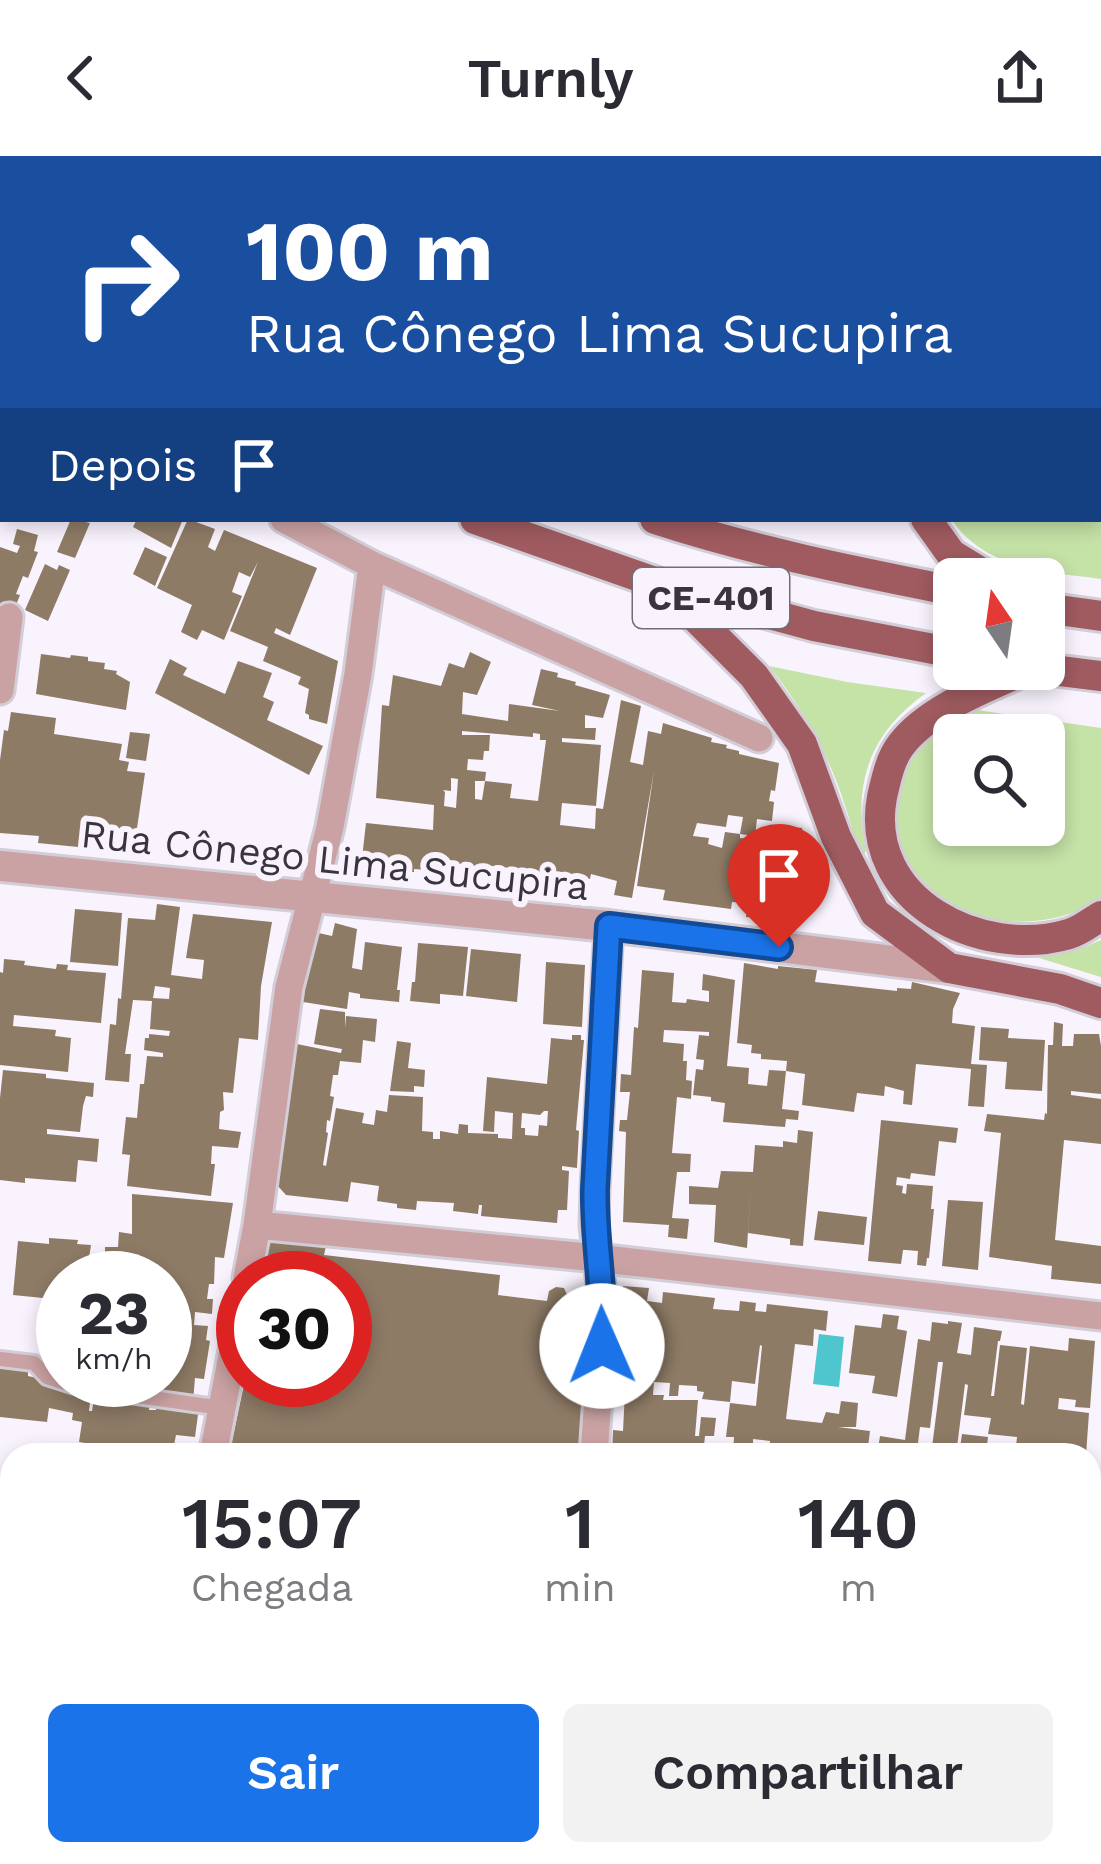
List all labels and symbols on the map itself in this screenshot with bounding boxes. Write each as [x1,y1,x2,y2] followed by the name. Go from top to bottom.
[933,558,1065,690] north arrow
[633,568,789,628] road number: CE-401
[79,811,591,909] street label: Rua Cônego Lima Sucupira
[728,824,830,947] pin
[216,1251,372,1407] speed limit sign: 30
[539,1283,665,1409] position arrow

